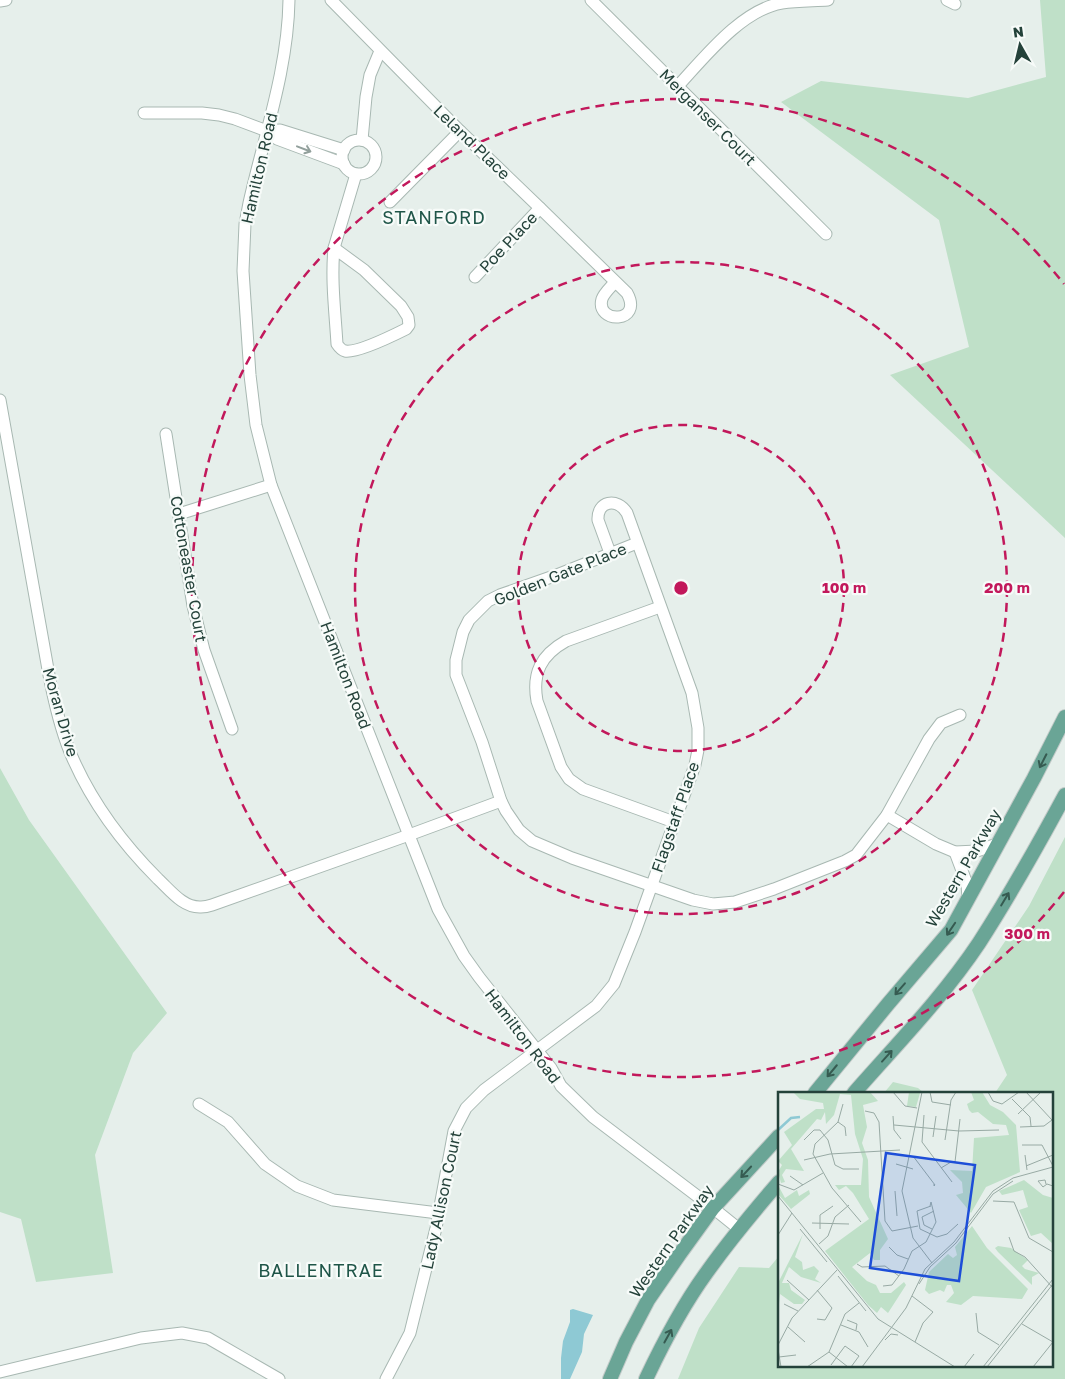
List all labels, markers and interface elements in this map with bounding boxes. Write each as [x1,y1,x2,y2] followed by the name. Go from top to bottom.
[995,20,1045,70] north arrow
[1012,22,1025,41] text: N
[655,64,761,170] street label: Merganser Court
[430,101,514,183] street label: Leland Place
[236,110,282,226] street label: Hamilton Road
[296,145,312,154] one-way arrow
[382,206,486,228] district label: STANFORD
[475,207,541,277] street label: Poe Place
[166,494,212,644] street label: Cottoneaster Court
[491,538,629,610] street label: Golden Gate Place
[822,578,866,596] text: 100 m
[984,578,1030,596] text: 200 m
[672,579,690,597] centre of rings
[316,618,376,732] street label: Hamilton Road
[39,665,83,759] street label: Moran Drive
[1038,753,1048,768] one-way arrow
[647,759,703,875] street label: Flagstaff Place
[921,805,1005,931] street label: Western Parkway
[1001,892,1011,906] one-way arrow
[946,922,956,936] one-way arrow
[1004,924,1050,942] text: 300 m
[895,983,906,996] one-way arrow
[481,985,565,1087] street label: Hamilton Road
[881,1050,892,1063] one-way arrow
[827,1065,838,1078] one-way arrow
[778,1092,1052,1366] inset map
[417,1129,465,1271] street label: Lady Allison Court
[740,1166,752,1178] one-way arrow
[625,1181,717,1301] street label: Western Parkway
[258,1259,384,1281] district label: BALLENTRAE
[663,1328,673,1343] one-way arrow

